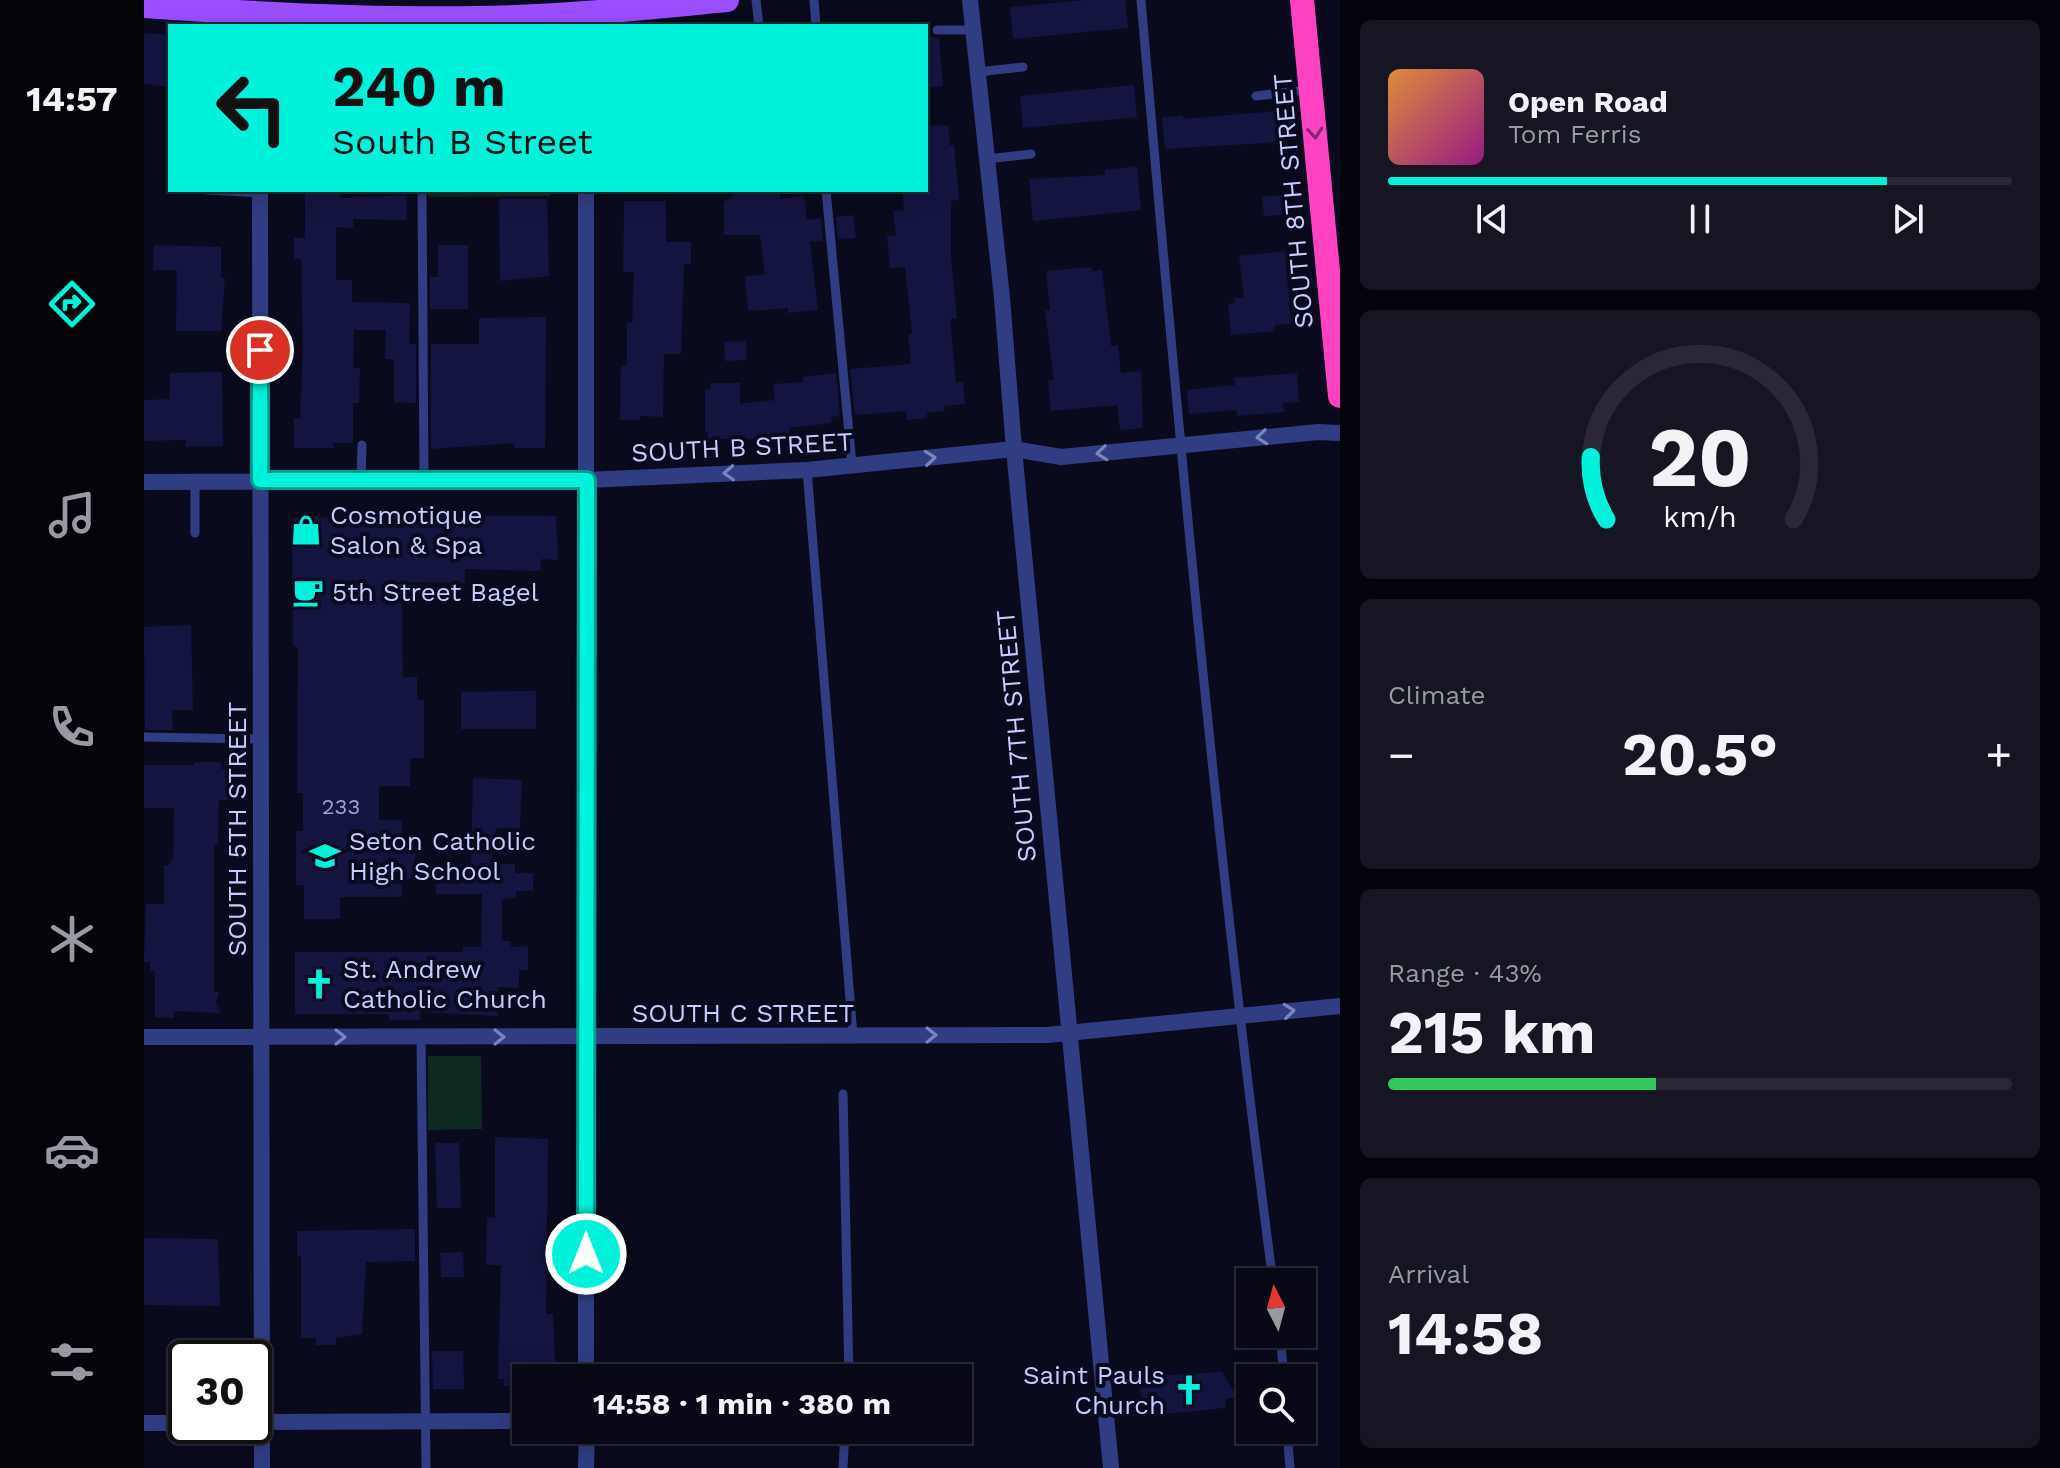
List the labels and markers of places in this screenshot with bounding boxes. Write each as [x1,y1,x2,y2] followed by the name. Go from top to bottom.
[226,316,294,384] pin
[330,500,483,560] place label: Cosmotique Salon & Spa
[289,513,323,547] shop icon: Cosmotique Salon & Spa
[291,575,325,609] cafe icon: 5th Street Bagel
[332,577,539,607] place label: 5th Street Bagel
[349,826,536,886] place label: Seton Catholic High School
[308,839,342,873] school or university icon: Seton Catholic High School
[343,954,547,1014] place label: St. Andrew Catholic Church
[302,967,336,1001] church icon: St. Andrew Catholic Church
[1023,1360,1165,1420] place label: Saint Pauls Church
[1172,1373,1206,1407] church icon: Saint Pauls Church

